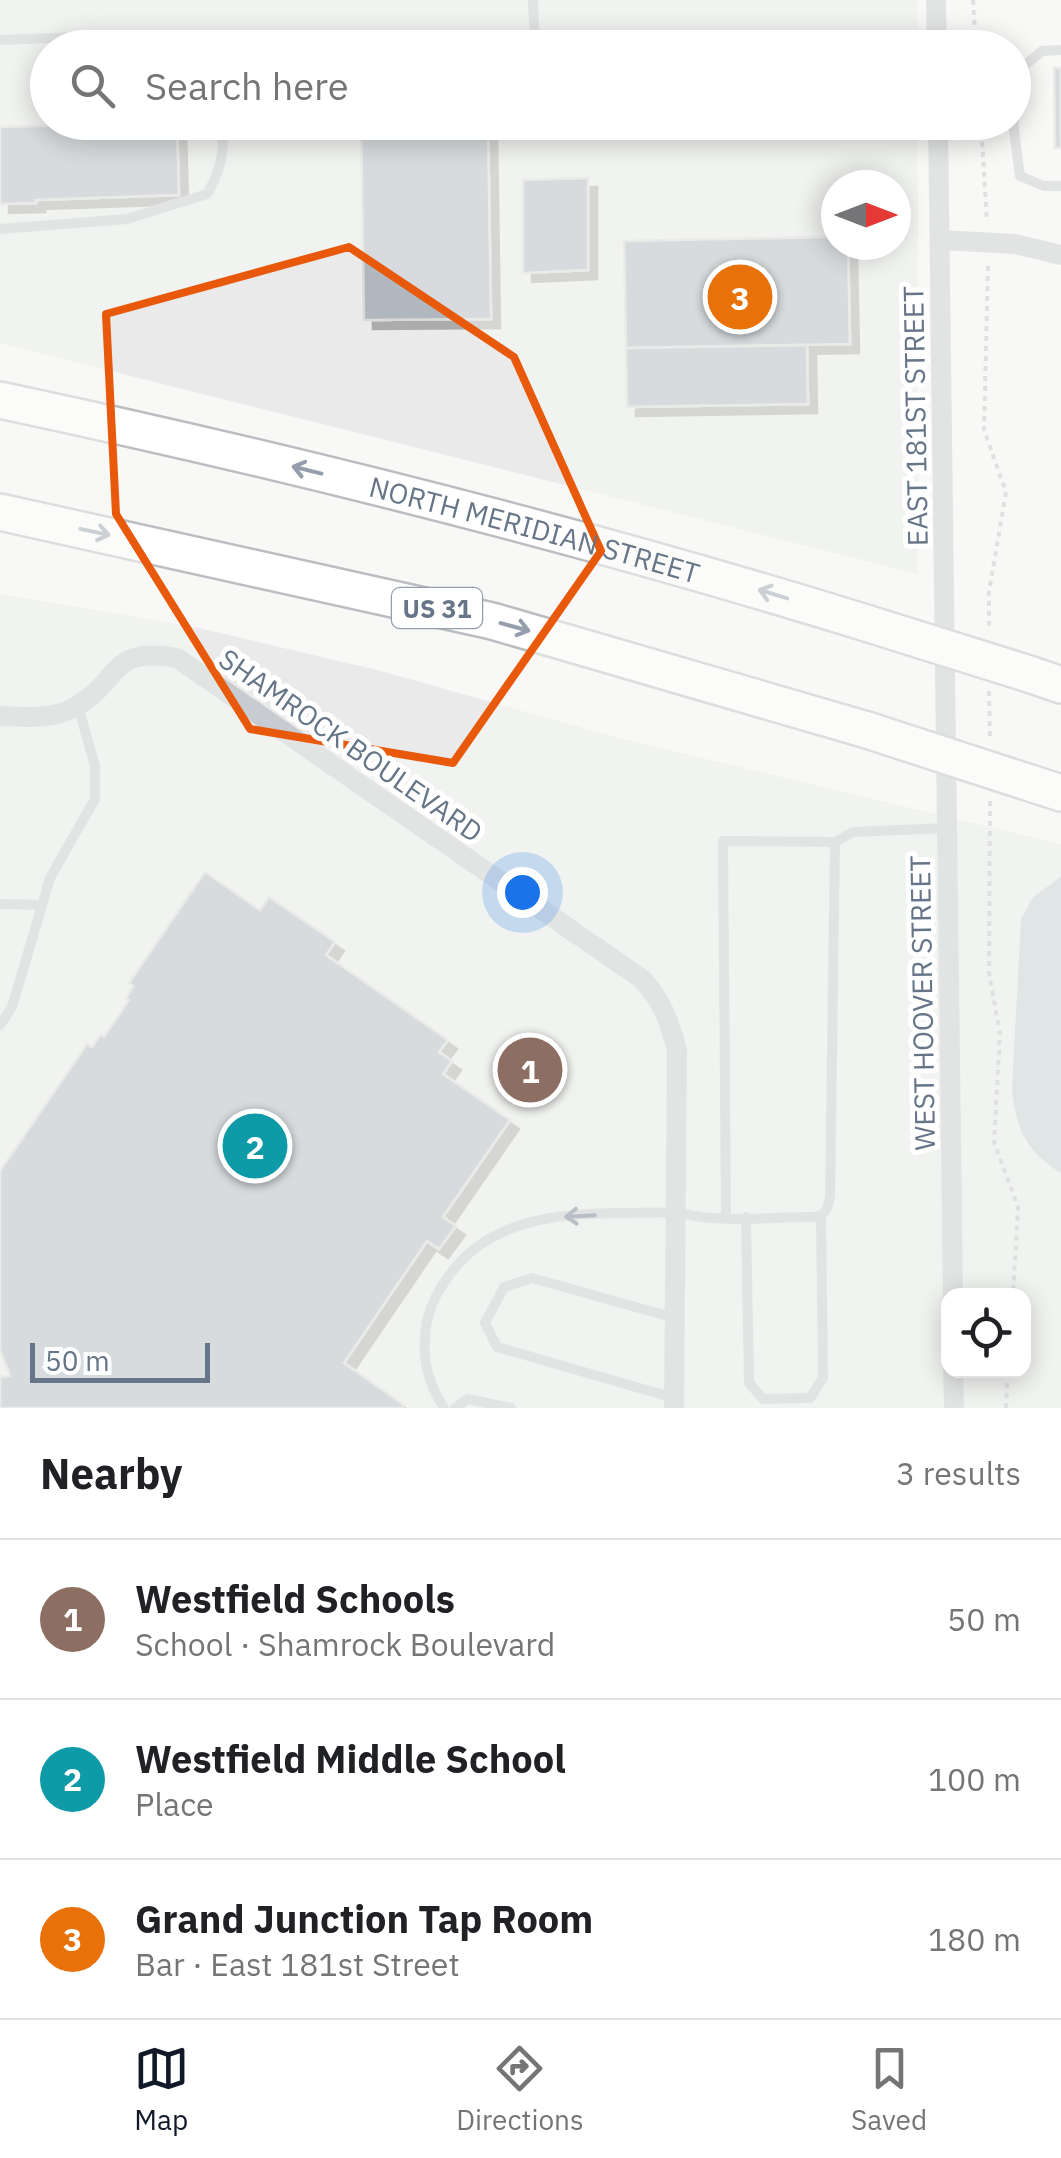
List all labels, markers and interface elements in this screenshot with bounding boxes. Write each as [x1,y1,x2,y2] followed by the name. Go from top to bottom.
[30,30,1031,140] search box
[65,58,120,113] icon: search
[145,61,349,110] text: Search here
[821,170,911,260] north arrow
[708,260,772,334] pin: 3
[894,286,936,546] street label: EAST 181ST STREET
[292,460,324,478] one-way arrow
[366,467,704,591] street label: NORTH MERIDIAN STREET
[79,523,111,542] one-way arrow
[758,584,789,602] one-way arrow
[392,588,482,628] road number: US 31
[499,618,530,637] one-way arrow
[212,640,490,850] street label: SHAMROCK BOULEVARD
[901,855,943,1151] street label: WEST HOOVER STREET
[497,867,548,918] your location
[498,1032,562,1108] pin: 1
[222,1108,288,1184] pin: 2
[564,1207,596,1226] one-way arrow
[941,1288,1031,1378] map controls
[941,1288,1031,1378] button: locate
[30,1338,210,1382] scale bar
[45,1342,110,1379] text: 50 m
[40,1446,182,1501] text: Nearby
[896,1452,1021,1494] text: 3 results
[135,1574,455,1623] text: Westfield Schools
[63,1598,82,1640] text: 1
[947,1598,1021,1640] text: 50 m
[135,1623,555,1665] text: School · Shamrock Boulevard
[135,1734,566,1783] text: Westfield Middle School
[63,1758,82,1800] text: 2
[928,1758,1021,1800] text: 100 m
[135,1783,214,1825] text: Place
[135,1894,593,1943] text: Grand Junction Tap Room
[63,1918,82,1960] text: 3
[928,1918,1021,1960] text: 180 m
[135,1943,460,1985] text: Bar · East 181st Street
[134,2041,189,2138] tab: Map
[456,2041,584,2138] tab: Directions
[851,2041,927,2138] tab: Saved

